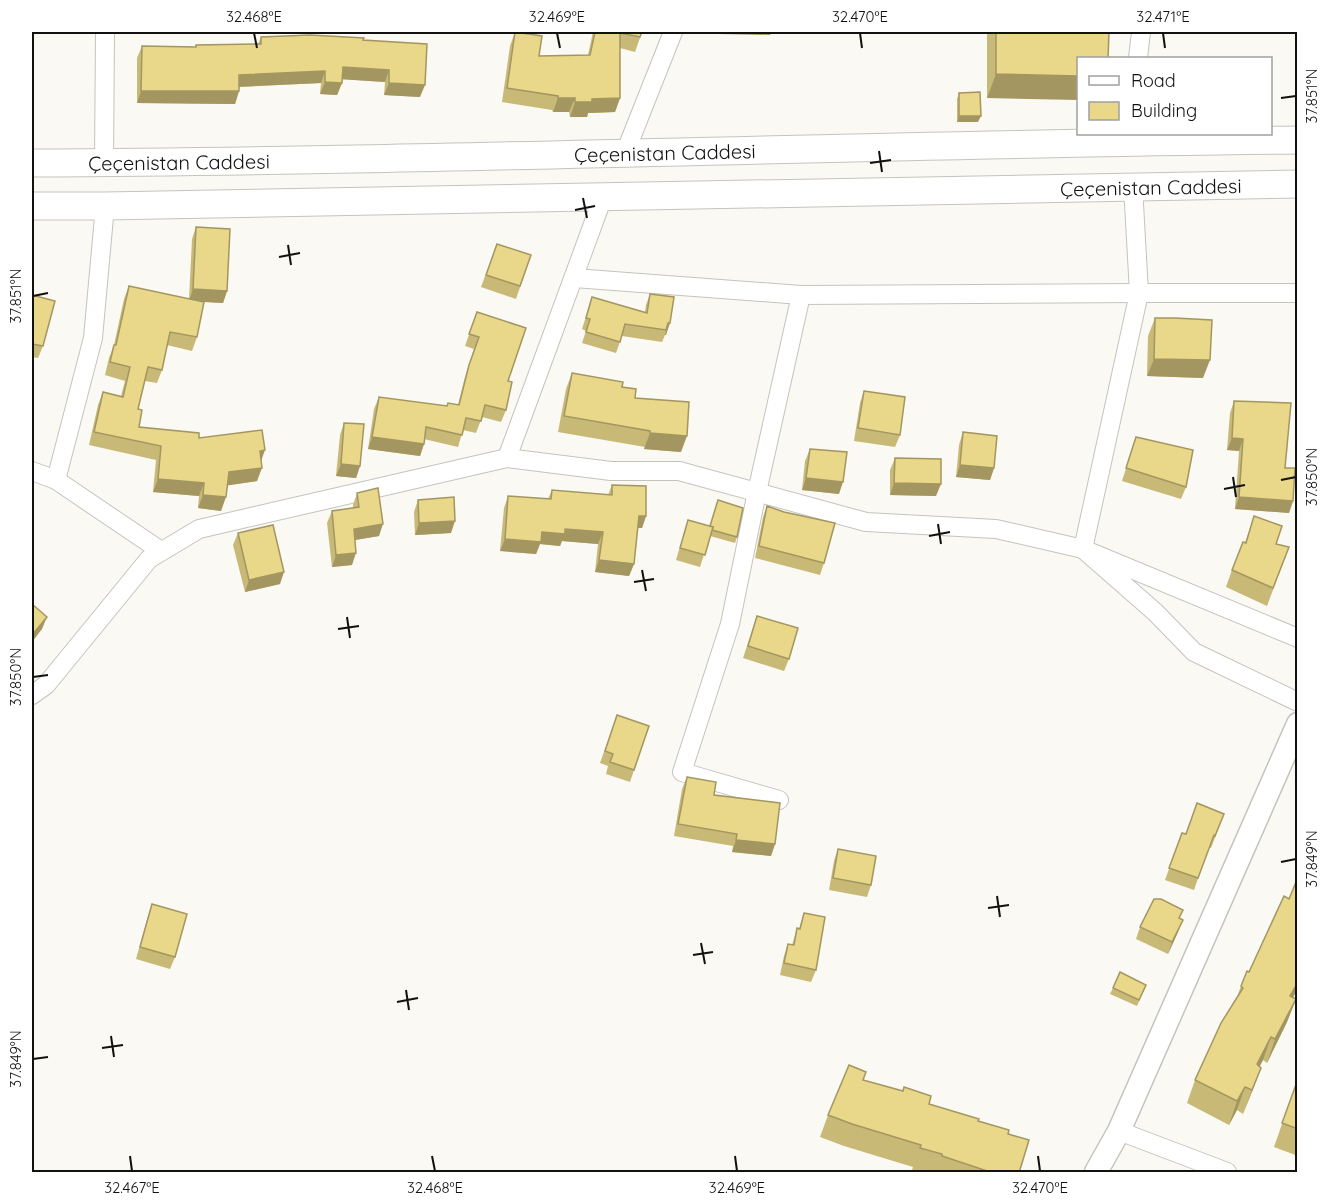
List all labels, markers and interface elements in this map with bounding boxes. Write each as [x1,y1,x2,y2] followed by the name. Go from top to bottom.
[226,7,282,26] text: 32.468°E
[529,7,585,26] text: 32.469°E
[832,7,888,26] text: 32.470°E
[1136,7,1190,26] text: 32.471°E
[1077,57,1272,135] legend
[1302,68,1321,124] text: 37.851°N
[1131,69,1176,92] text: Road
[1131,99,1197,122] text: Building
[574,138,756,167] street label: Çeçenistan Caddesi
[88,148,270,175] street label: Çeçenistan Caddesi
[1060,173,1242,201] street label: Çeçenistan Caddesi
[6,268,25,324] text: 37.851°N
[1302,448,1321,506] text: 37.850°N
[6,648,25,706] text: 37.850°N
[1302,830,1321,888] text: 37.849°N
[6,1030,25,1088] text: 37.849°N
[104,1178,160,1197] text: 32.467°E
[407,1178,463,1197] text: 32.468°E
[709,1178,765,1197] text: 32.469°E
[1012,1178,1068,1197] text: 32.470°E

